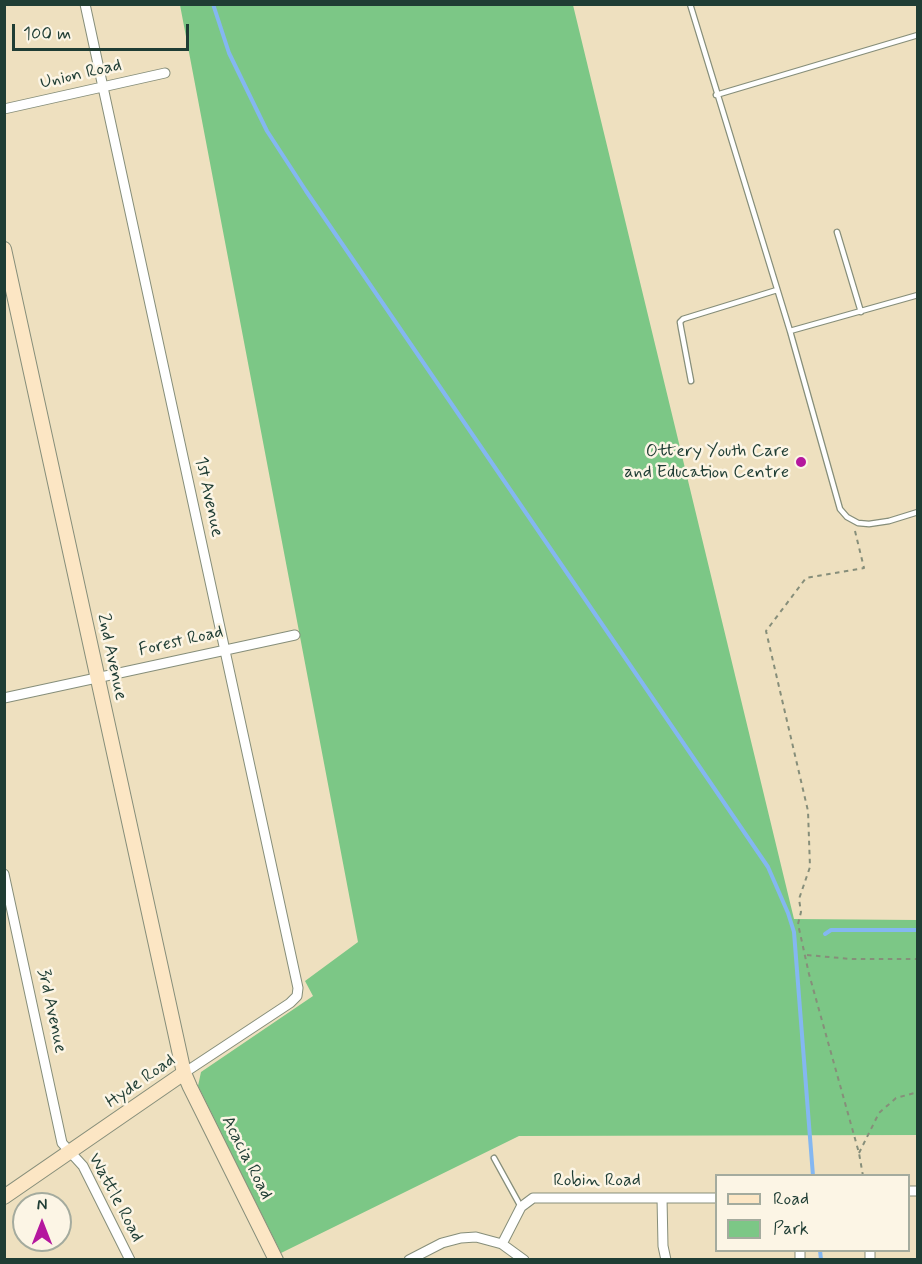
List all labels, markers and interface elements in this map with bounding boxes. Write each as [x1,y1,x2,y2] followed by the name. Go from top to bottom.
[15,12,192,50] scale bar
[23,22,71,46] text: 100 m
[38,55,124,95] street label: Union Road
[624,441,789,484] place label: Ottery Youth Care and Education Centre
[189,455,227,539] street label: 1st Avenue
[794,455,808,469] marker: Ottery Youth Care and Education Centre
[91,612,131,702] street label: 2nd Avenue
[137,622,225,662] street label: Forest Road
[32,967,70,1055] street label: 3rd Avenue
[102,1050,180,1114] street label: Hyde Road
[216,1113,276,1203] street label: Acacia Road
[83,1150,147,1246] street label: Wattle Road
[553,1170,641,1192] street label: Robin Road
[715,1174,910,1252] legend
[773,1187,809,1211] text: Road
[12,1192,72,1252] north arrow
[37,1195,47,1216] text: N
[773,1217,809,1241] text: Park

